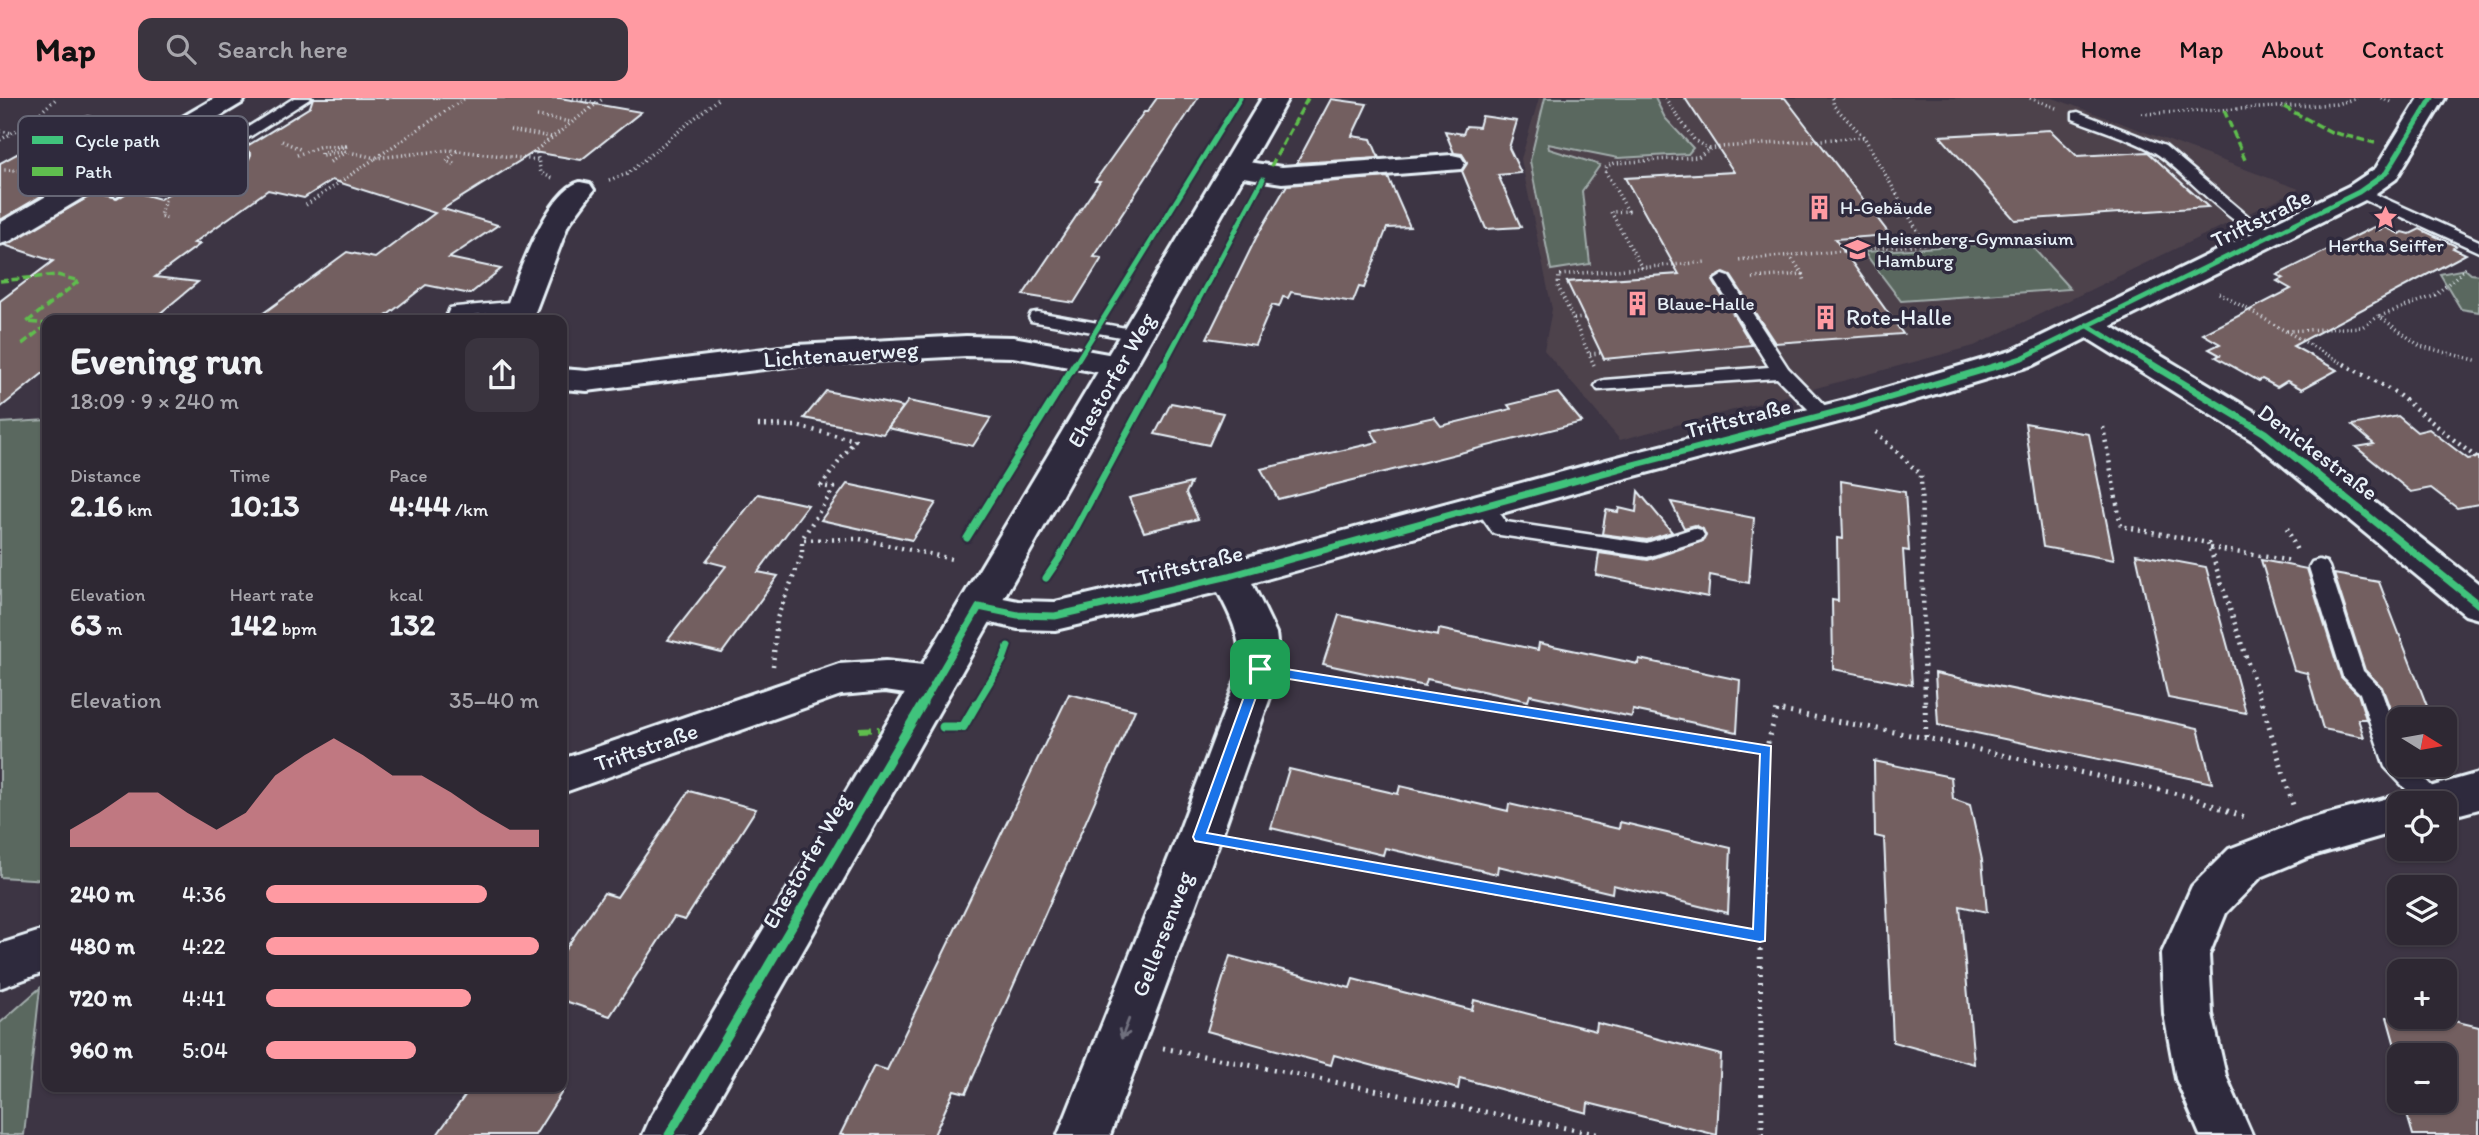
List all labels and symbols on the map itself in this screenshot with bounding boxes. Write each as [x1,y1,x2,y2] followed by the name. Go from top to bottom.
[18,116,248,196] legend
[75,129,160,152] text: Cycle path
[75,160,112,183] text: Path
[2206,182,2316,254] street label: Triftstraße
[1806,193,1834,221] building icon: H-Gebäude
[1840,196,1932,219] place label: H-Gebäude
[2372,203,2400,231] place icon: Hertha Seiffer
[1877,227,2074,272] place label: Heisenberg-Gymnasium Hamburg
[2328,234,2444,257] place label: Hertha Seiffer
[1843,235,1871,263] school or university icon: Heisenberg-Gymnasium Hamburg
[1623,289,1651,317] building icon: Blaue-Halle
[1657,292,1755,315] place label: Blaue-Halle
[1812,303,1840,331] building icon: Rote-Halle
[1846,303,1952,331] place label: Rote-Halle
[1061,307,1161,453] street label: Ehestorfer Weg
[763,335,920,373] street label: Lichtenauerweg
[1682,391,1794,445] street label: Triftstraße
[2252,398,2384,506] street label: Denickestraße
[1134,538,1246,592] street label: Triftstraße
[1230,639,1290,699] pin
[2387,707,2457,777] north arrow
[591,716,701,778] street label: Triftstraße
[756,788,856,934] street label: Ehestorfer Weg
[1125,867,1199,1001] street label: Gellersenweg
[1118,1017,1131,1039] one-way arrow

